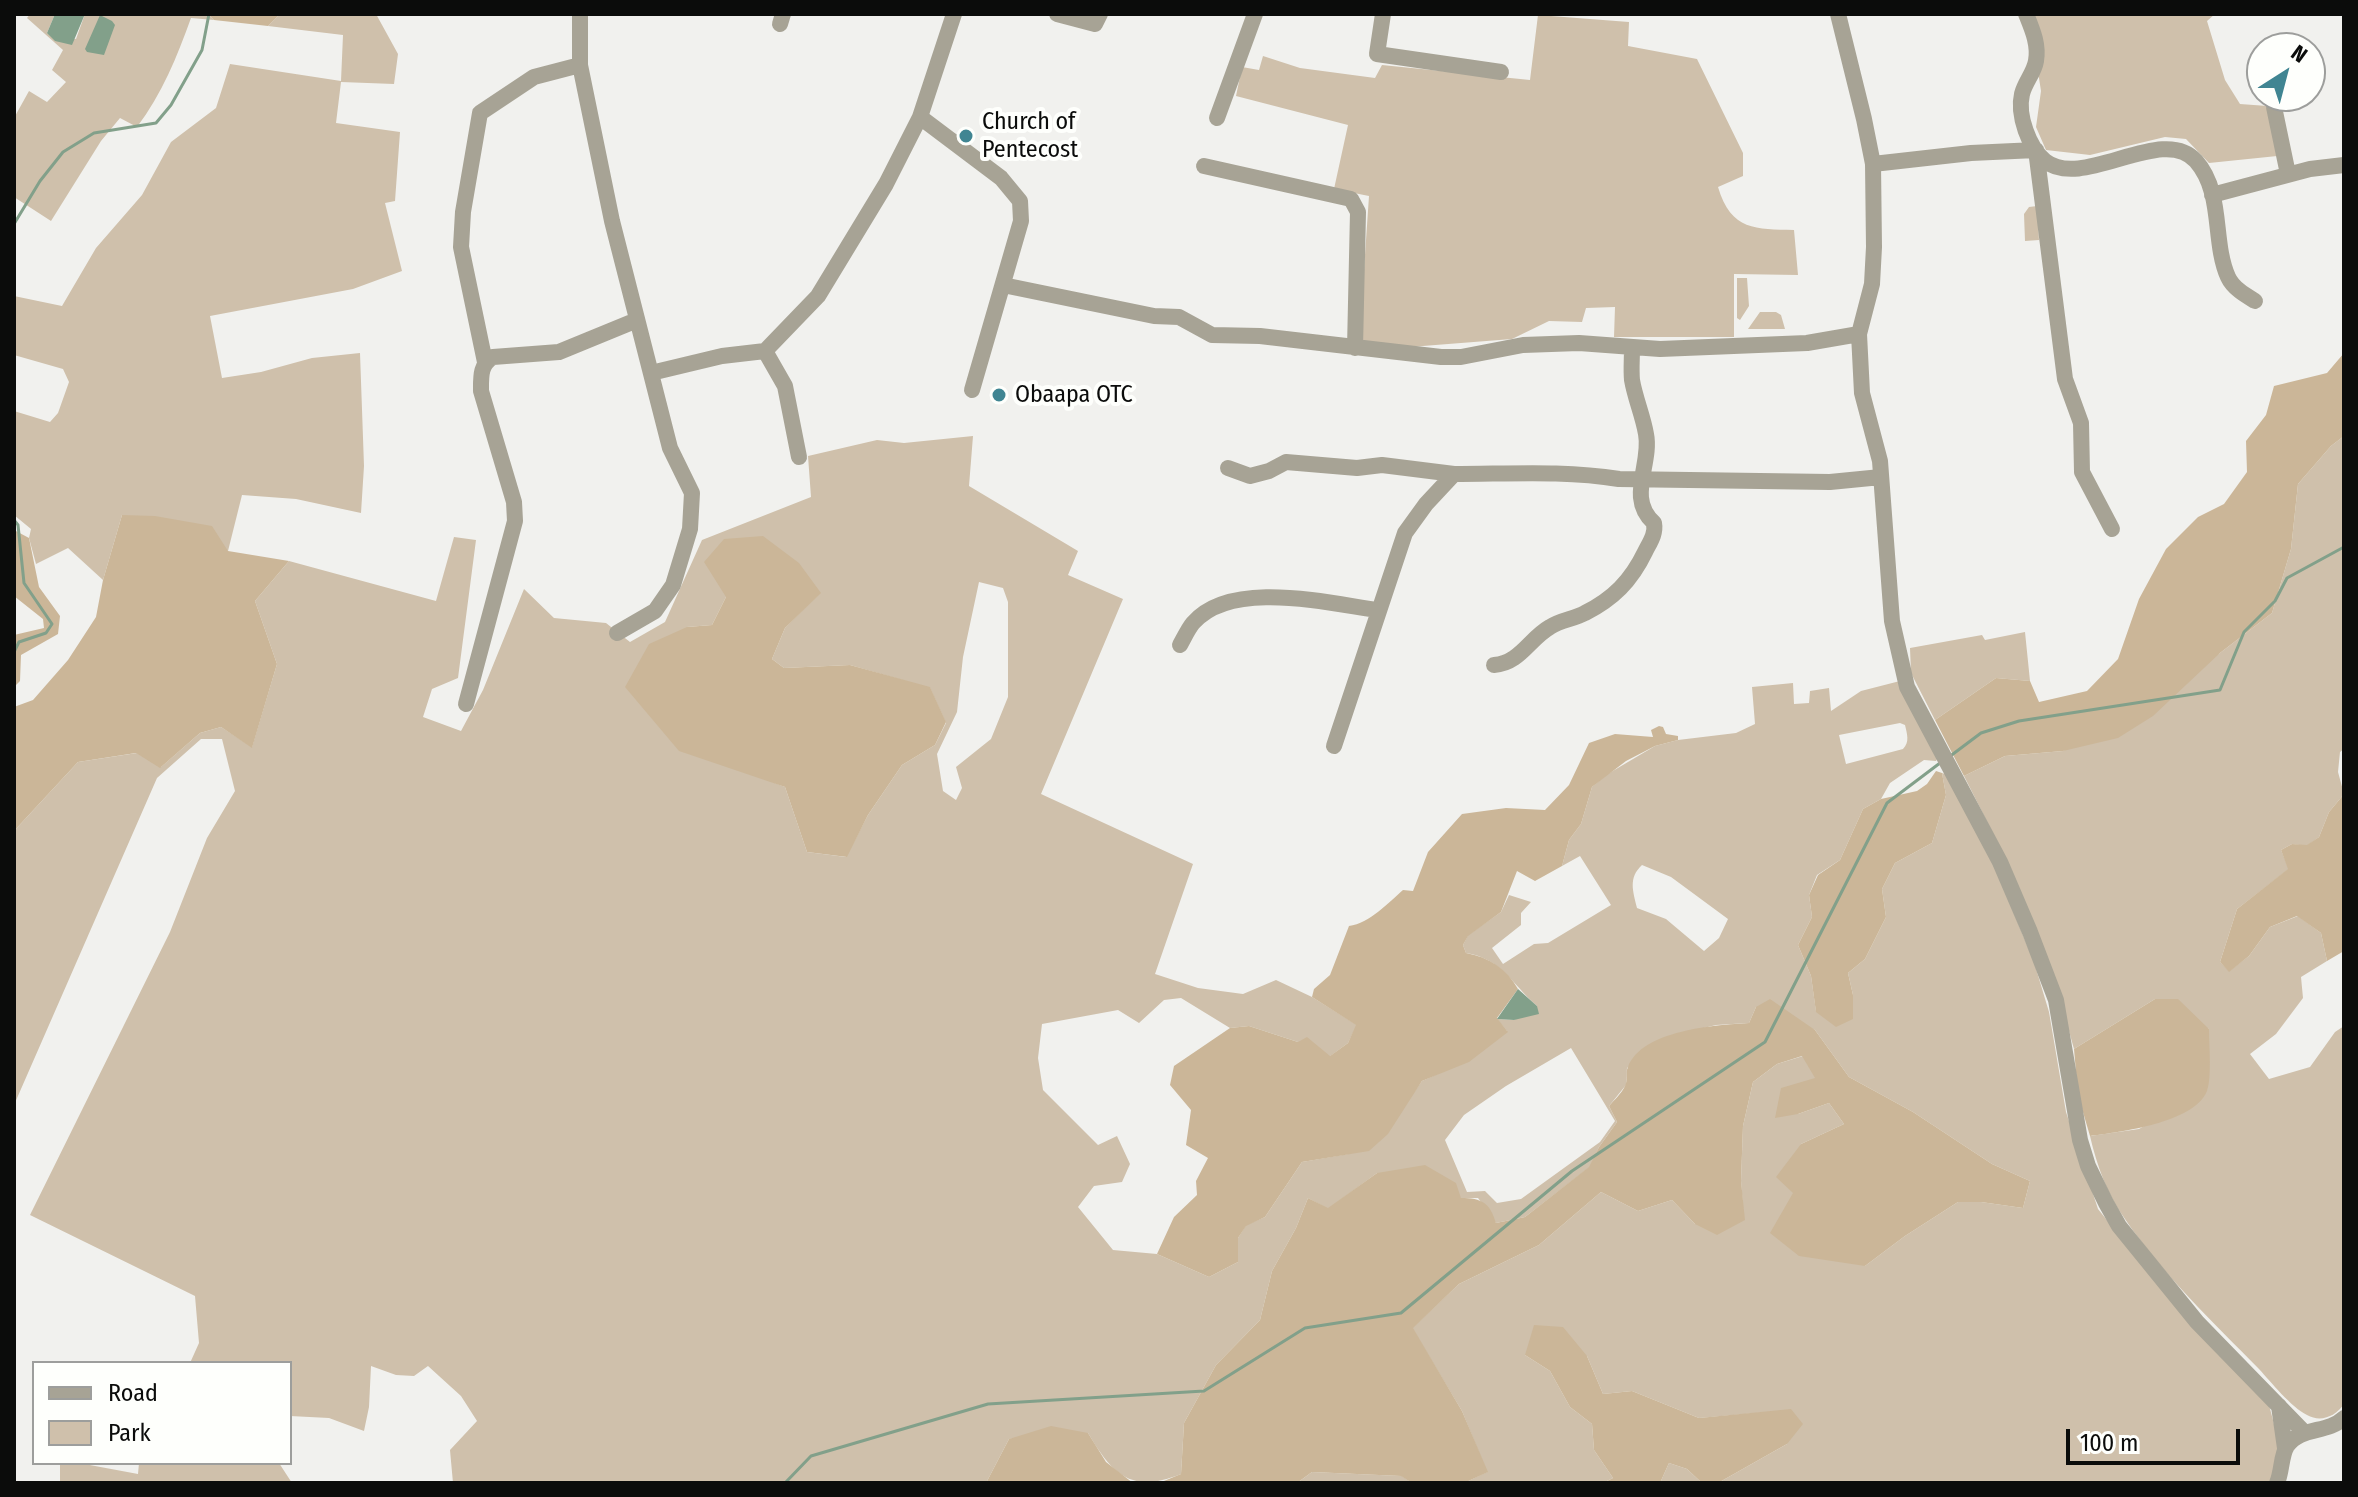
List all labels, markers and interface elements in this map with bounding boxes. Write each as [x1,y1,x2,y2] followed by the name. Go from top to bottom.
[2246,32,2326,112] north arrow
[2286,39,2312,69] text: N
[982,108,1078,164] place label: Church of Pentecost
[957,127,975,145] marker: Church of Pentecost
[1015,381,1133,409] place label: Obaapa OTC
[990,386,1008,404] marker: Obaapa OTC
[32,1361,292,1465] legend
[108,1379,158,1407] text: Road
[2070,1413,2244,1463] scale bar
[108,1419,151,1447] text: Park
[2080,1429,2138,1457] text: 100 m

